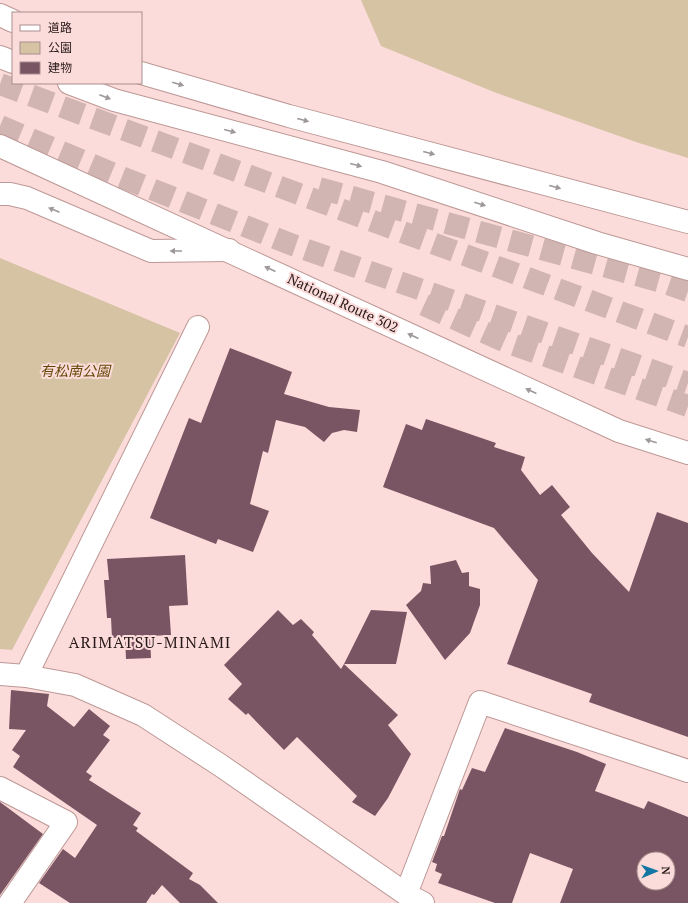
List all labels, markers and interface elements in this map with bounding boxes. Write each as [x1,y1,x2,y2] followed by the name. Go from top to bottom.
[12,12,142,84] legend
[48,20,72,35] text: 道路
[48,40,72,55] text: 公園
[48,60,72,75] text: 建物
[173,81,185,87] one-way arrow
[99,94,111,100] one-way arrow
[297,117,309,123] one-way arrow
[225,128,237,134] one-way arrow
[423,151,435,157] one-way arrow
[350,162,362,168] one-way arrow
[549,184,561,190] one-way arrow
[474,201,486,207] one-way arrow
[49,207,60,213] one-way arrow
[170,247,182,254] one-way arrow
[264,266,276,272] one-way arrow
[285,269,402,337] street label: National Route 302
[408,333,419,339] one-way arrow
[40,361,112,380] park label: 有松南公園
[525,387,537,393] one-way arrow
[644,438,656,444] one-way arrow
[69,631,231,653] district label: ARIMATSU-MINAMI
[636,851,676,891] north arrow
[659,866,673,876] text: N

